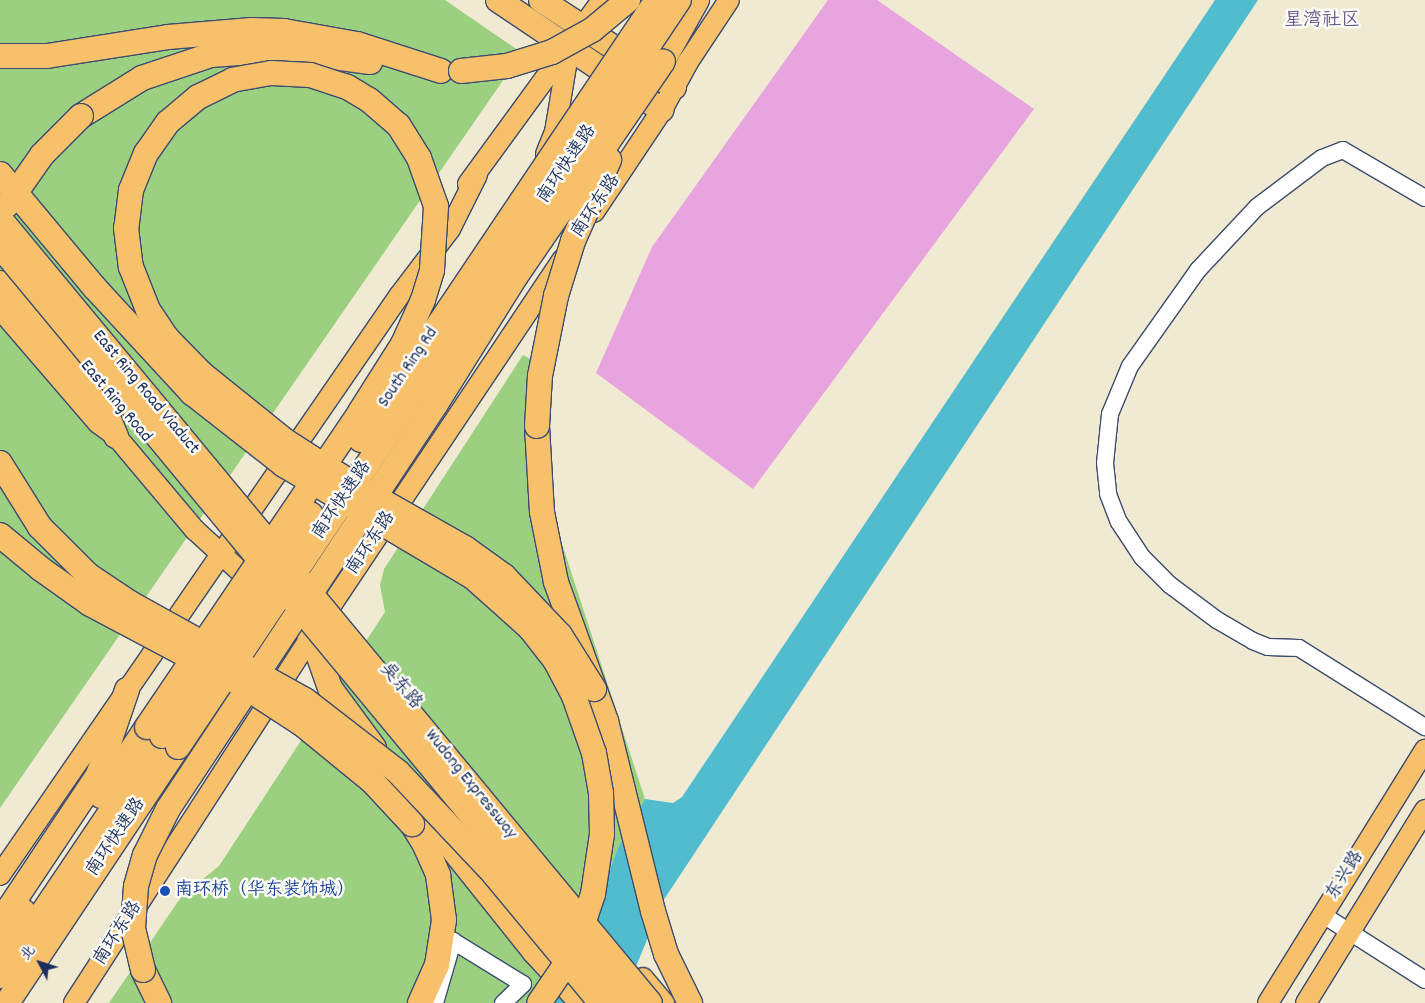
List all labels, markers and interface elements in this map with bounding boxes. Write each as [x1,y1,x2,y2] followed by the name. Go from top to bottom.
[1284,11,1360,33] district label: 星湾社区
[534,122,602,208] street label: 南环快速路
[568,171,626,243] street label: 南环东路
[374,324,444,412] street label: South Ring Rd
[87,326,203,460] street label: East Ring Road Viaduct
[74,356,156,448] street label: East Ring Road
[309,458,377,544] street label: 南环快速路
[343,508,401,580] street label: 南环东路
[374,659,426,715] street label: 吴东路
[419,726,521,844] street label: Wudong Expressway
[83,795,151,881] street label: 南环快速路
[1323,847,1369,905] street label: 东兴路
[175,880,355,902] place label: 南环桥（华东装饰城）
[159,885,171,897] marker: 南环桥（华东装饰城）
[90,898,148,970] street label: 南环东路
[15,938,65,988] north arrow
[16,942,41,965] text: 北

